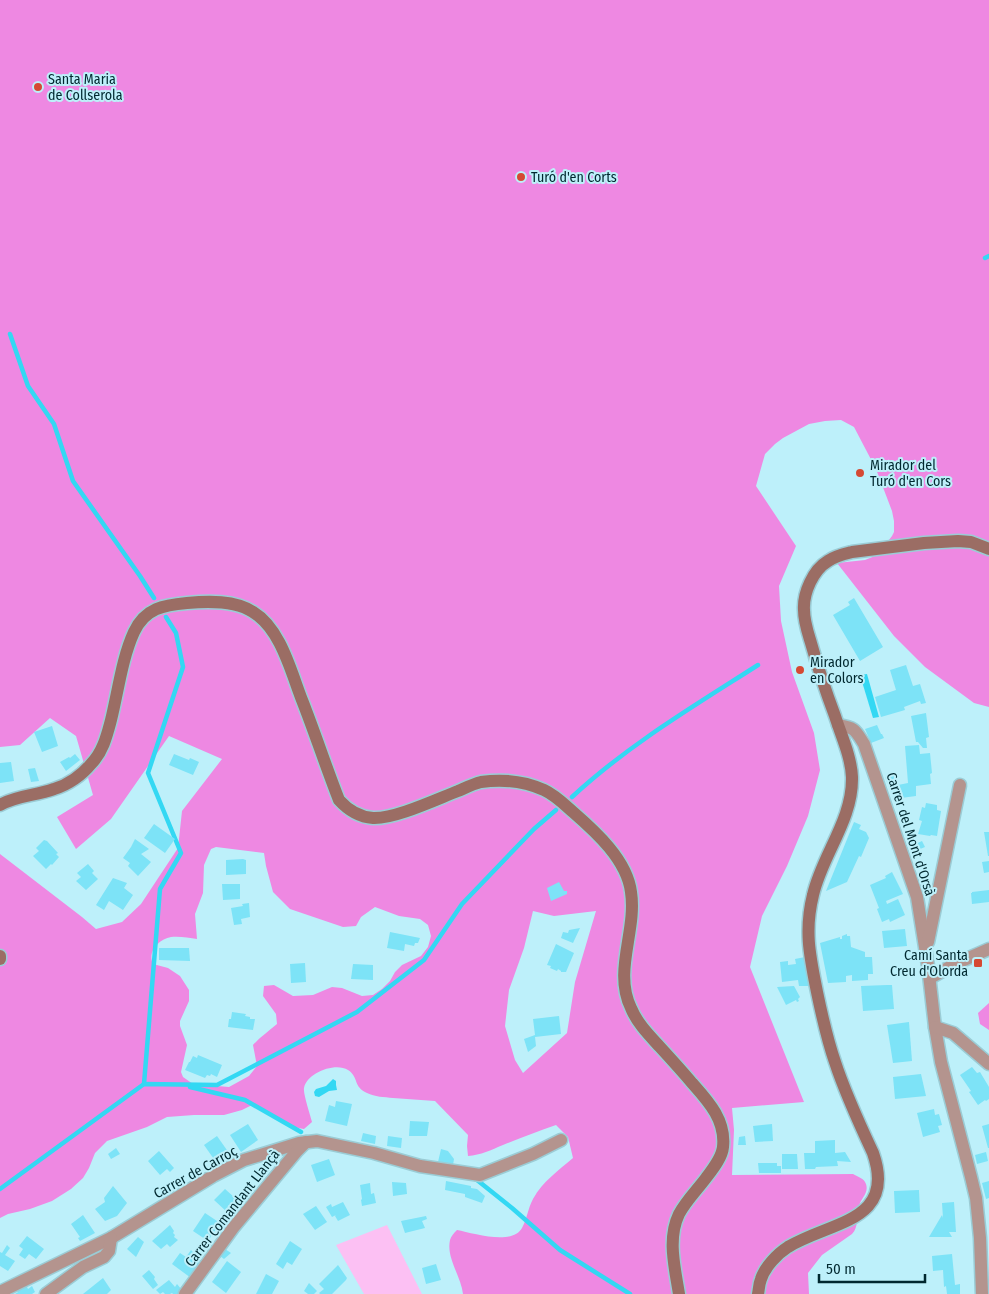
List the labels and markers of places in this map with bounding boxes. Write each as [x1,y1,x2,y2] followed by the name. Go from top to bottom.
[48,71,123,104] place label: Santa Maria de Collserola
[32,81,44,93] marker: Santa Maria de Collserola
[531,169,617,186] place label: Turó d'en Corts
[515,171,527,183] marker: Turó d'en Corts
[870,457,951,490] place label: Mirador del Turó d'en Cors
[854,467,866,479] marker: Mirador del Turó d'en Cors
[810,654,863,687] place label: Mirador en Colors
[794,664,806,676] marker: Mirador en Colors
[890,947,968,980] place label: Camí Santa Creu d'Olorda
[972,957,984,969] marker: Camí Santa Creu d'Olorda

